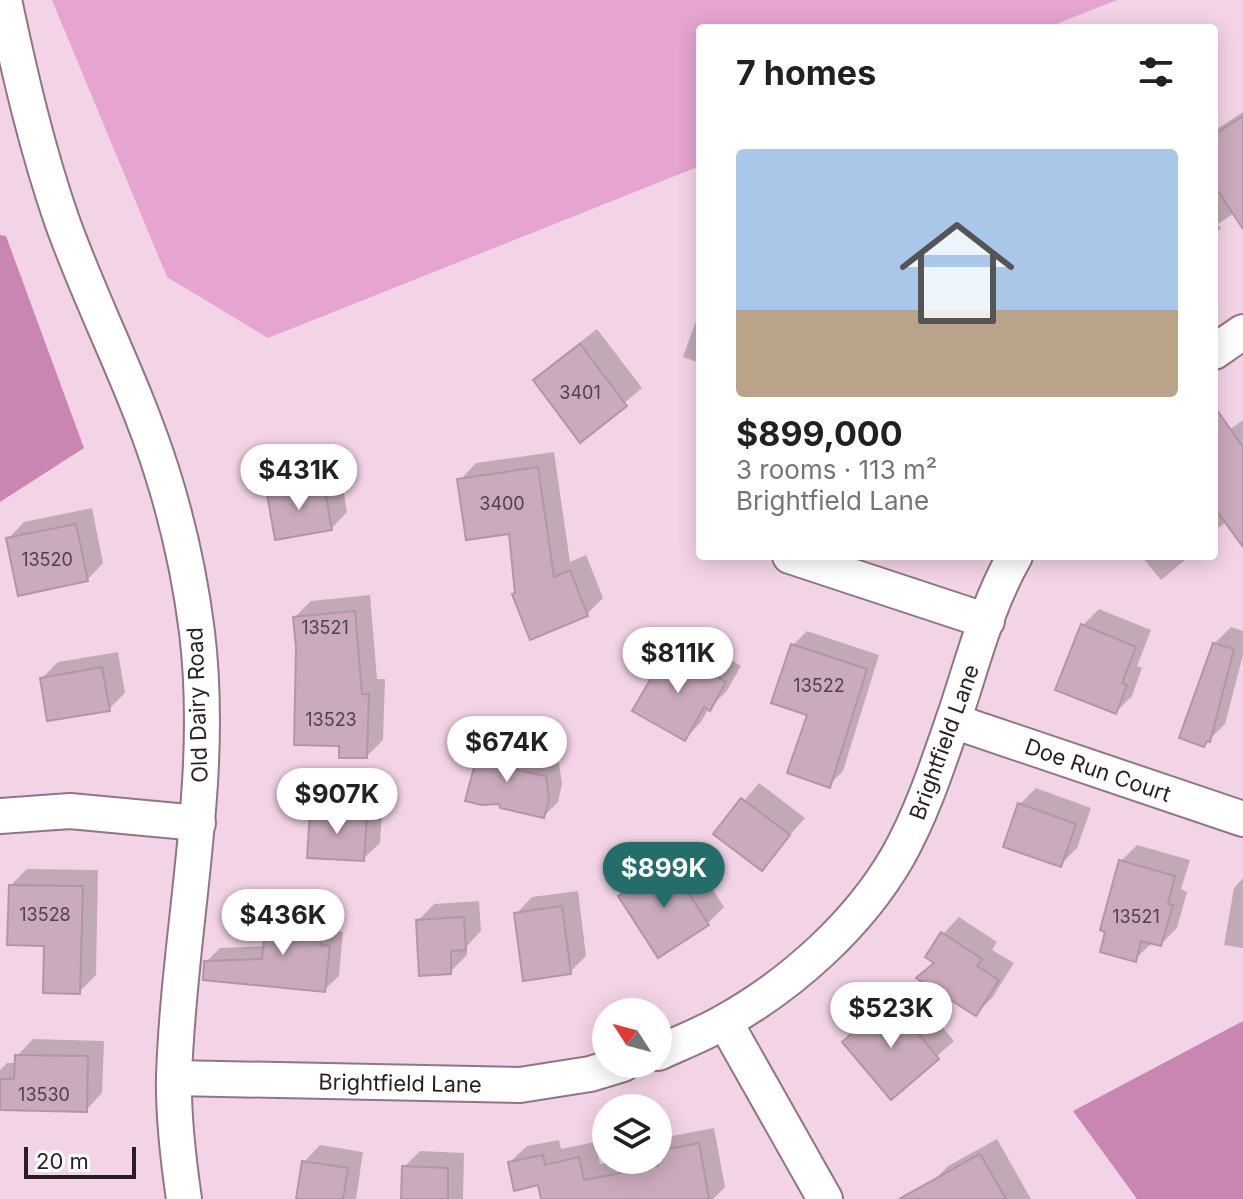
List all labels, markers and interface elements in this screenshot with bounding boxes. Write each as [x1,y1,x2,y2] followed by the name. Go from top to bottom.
[1134,50,1178,94] icon: filters
[736,52,876,93] text: 7 homes
[885,201,1029,345] icon: home
[559,382,601,403] house number: 3401
[736,413,903,454] text: $899,000
[243,444,355,512] pin: $431K
[258,454,340,485] text: $431K
[736,454,937,485] text: 3 rooms · 113 m²
[736,485,929,516] text: Brightfield Lane
[479,493,525,514] house number: 3400
[21,549,73,570] house number: 13520
[301,617,349,638] house number: 13521
[181,627,213,783] street label: Old Dairy Road
[622,627,734,695] pin: $811K
[640,637,716,668] text: $811K
[904,661,984,823] street label: Brightfield Lane
[793,675,845,696] house number: 13522
[305,709,357,730] house number: 13523
[451,716,563,784] pin: $674K
[465,726,549,757] text: $674K
[1022,733,1174,807] street label: Doe Run Court
[281,768,393,836] pin: $907K
[295,778,379,809] text: $907K
[608,842,720,910] pin: $899K
[621,852,707,883] text: $899K
[227,889,339,957] pin: $436K
[240,899,326,930] text: $436K
[19,904,71,925] house number: 13528
[1112,906,1160,927] house number: 13521
[835,982,947,1050] pin: $523K
[848,992,934,1023] text: $523K
[592,998,672,1078] north arrow
[592,998,672,1174] map controls
[318,1069,482,1097] street label: Brightfield Lane
[18,1084,70,1105] house number: 13530
[592,1094,672,1174] button: layers
[24,1143,136,1179] scale bar
[36,1148,89,1174] text: 20 m

